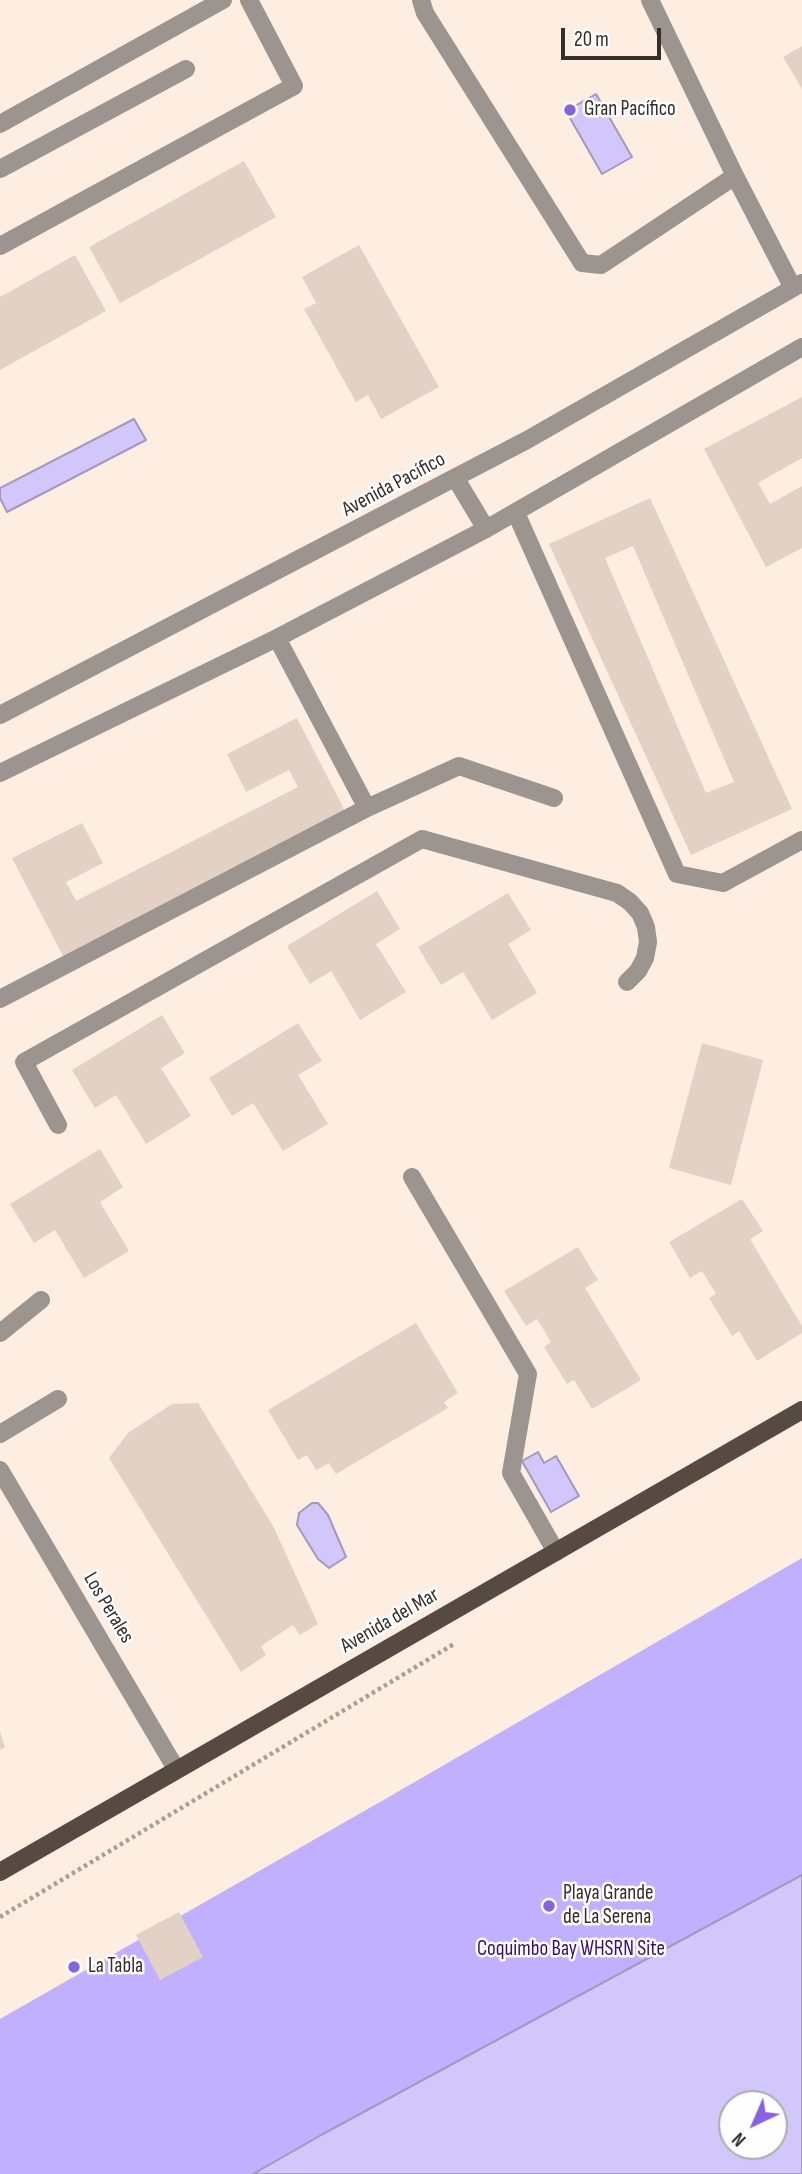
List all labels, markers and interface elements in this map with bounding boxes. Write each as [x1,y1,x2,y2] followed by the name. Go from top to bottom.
[564,14,664,58] scale bar
[574,27,609,52] text: 20 m
[584,97,676,123] place label: Gran Pacífico
[562,102,578,118] marker: Gran Pacífico
[338,447,450,523] street label: Avenida Pacífico
[77,1568,139,1648] street label: Los Perales
[336,1583,444,1659] street label: Avenida del Mar
[563,1881,653,1931] place label: Playa Grande de La Serena
[541,1898,557,1914] marker: Playa Grande de La Serena
[477,1937,665,1963] park label: Coquimbo Bay WHSRN Site
[88,1954,143,1980] place label: La Tabla
[66,1959,82,1975] marker: La Tabla
[718,2090,788,2160] north arrow
[728,2127,751,2151] text: N

